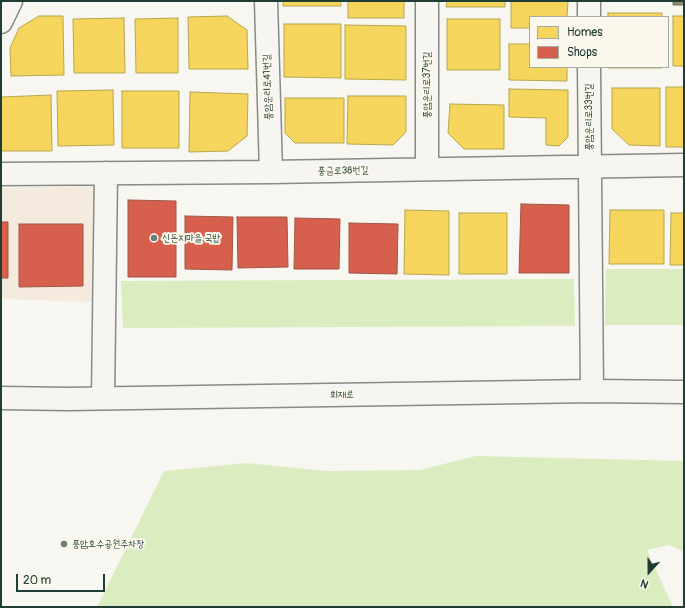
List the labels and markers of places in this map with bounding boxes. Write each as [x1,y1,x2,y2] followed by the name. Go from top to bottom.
[162,232,220,244] place label: 신돈지마을 국밥
[149,233,159,243] marker: 신돈지마을 국밥
[72,538,144,550] place label: 풍암호수공원주차장
[59,539,69,549] marker: 풍암호수공원주차장

